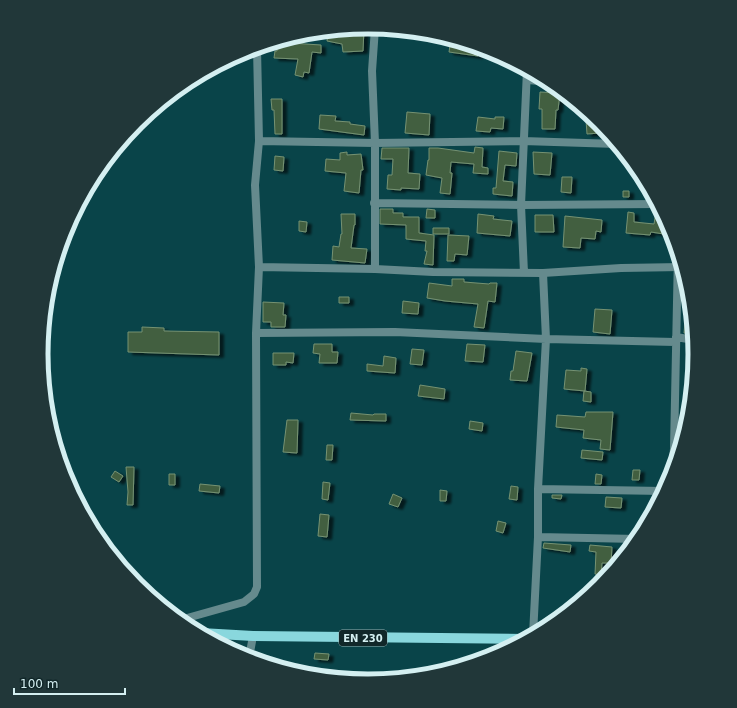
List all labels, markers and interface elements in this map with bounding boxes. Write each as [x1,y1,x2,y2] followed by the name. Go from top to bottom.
[339,630,387,646] road number: EN 230
[14,670,125,696] scale bar
[20,677,58,691] text: 100 m

